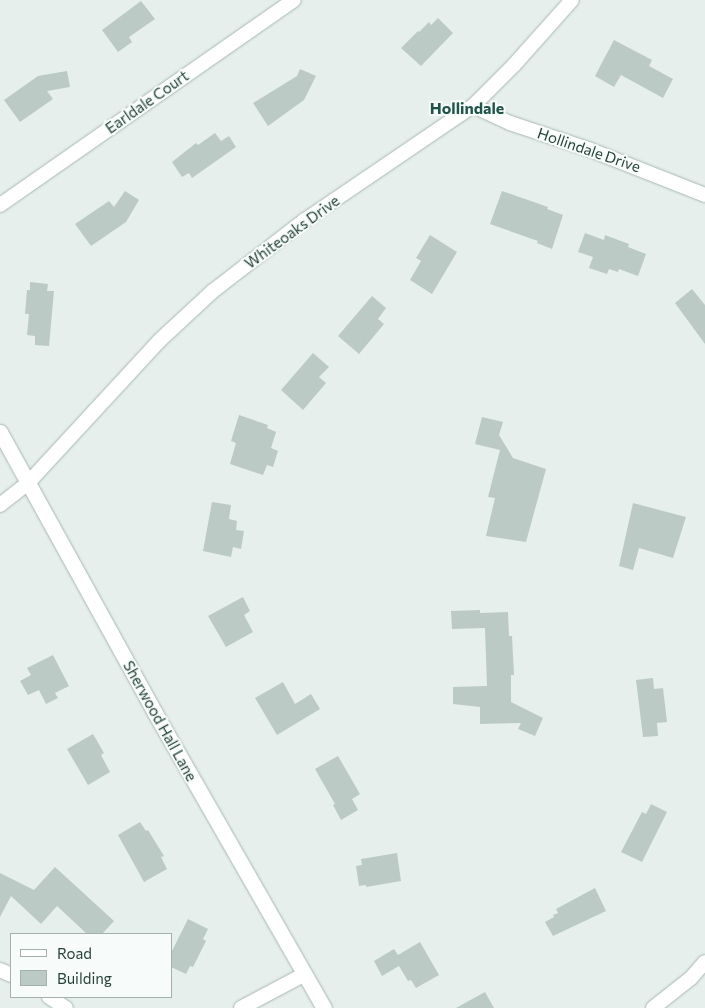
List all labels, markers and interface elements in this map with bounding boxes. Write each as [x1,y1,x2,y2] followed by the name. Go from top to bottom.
[102,67,192,137] street label: Earldale Court
[430,98,504,118] district label: Hollindale
[535,124,643,176] street label: Hollindale Drive
[241,192,343,272] street label: Whiteoaks Drive
[119,658,201,784] street label: Sherwood Hall Lane
[10,933,172,998] legend
[57,944,92,962] text: Road
[57,969,112,987] text: Building

